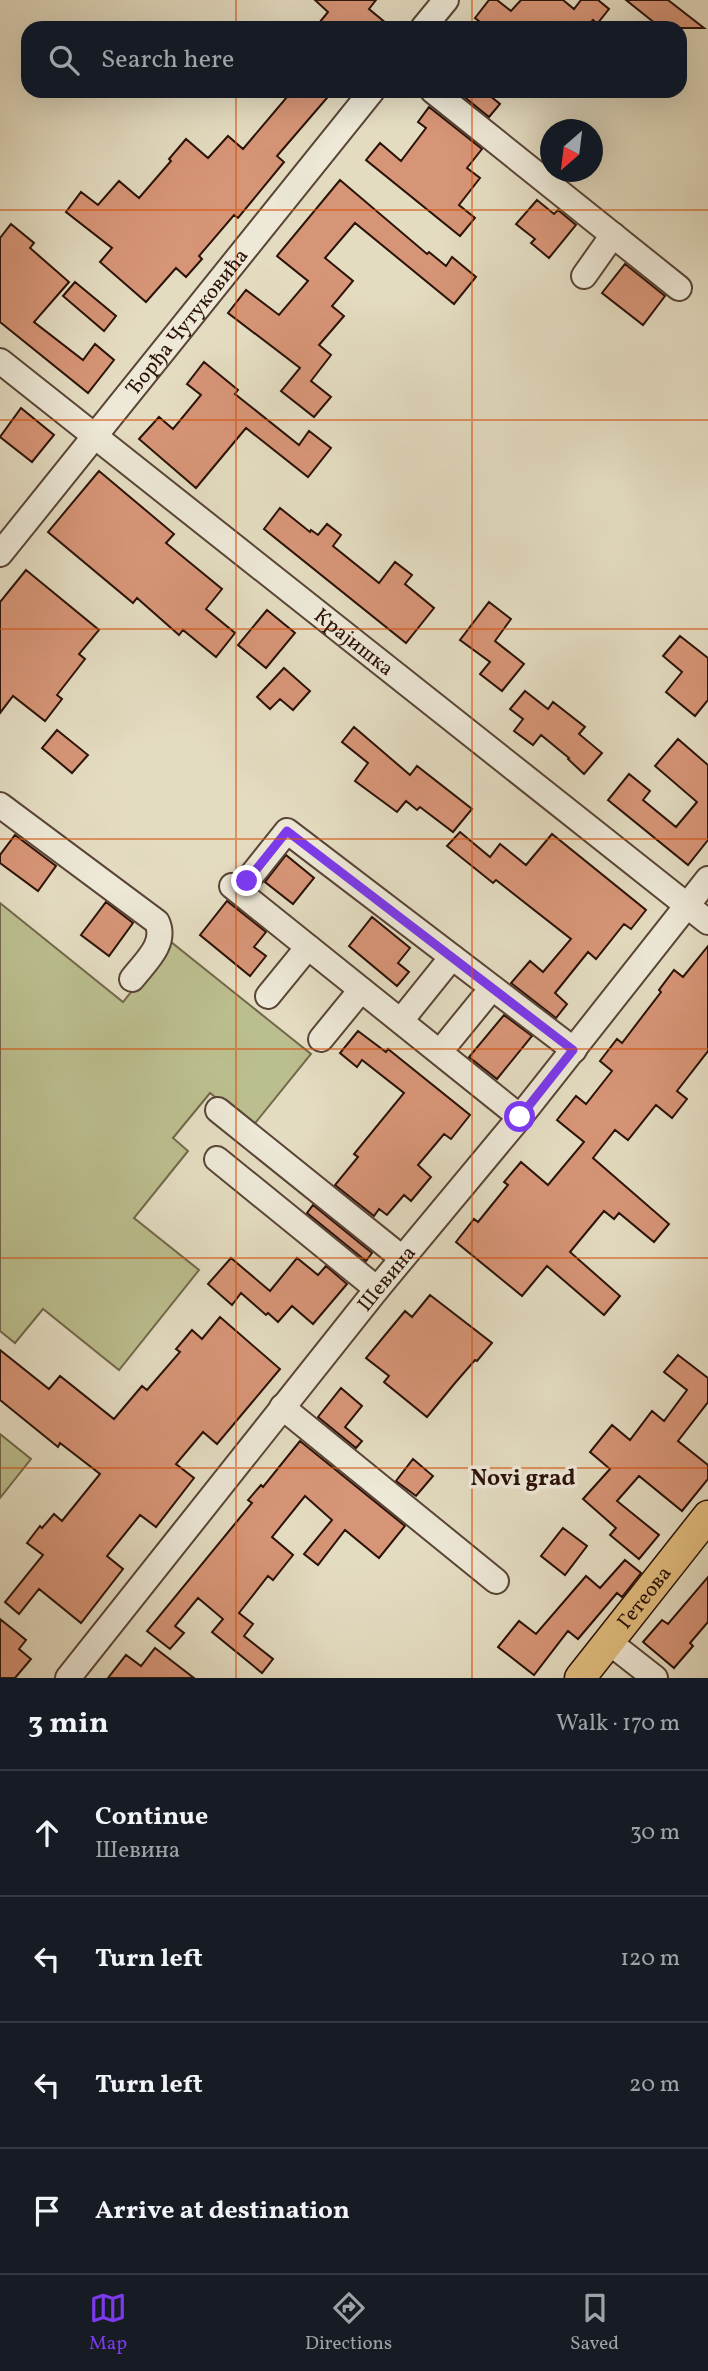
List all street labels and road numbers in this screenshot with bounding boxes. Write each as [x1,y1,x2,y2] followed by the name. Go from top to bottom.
[120,243,256,402] street label: Ђорђа Чутуковића
[307,602,399,684] street label: Крајишка
[351,1240,423,1318] street label: Шевина
[611,1560,679,1636] street label: Гетеова

